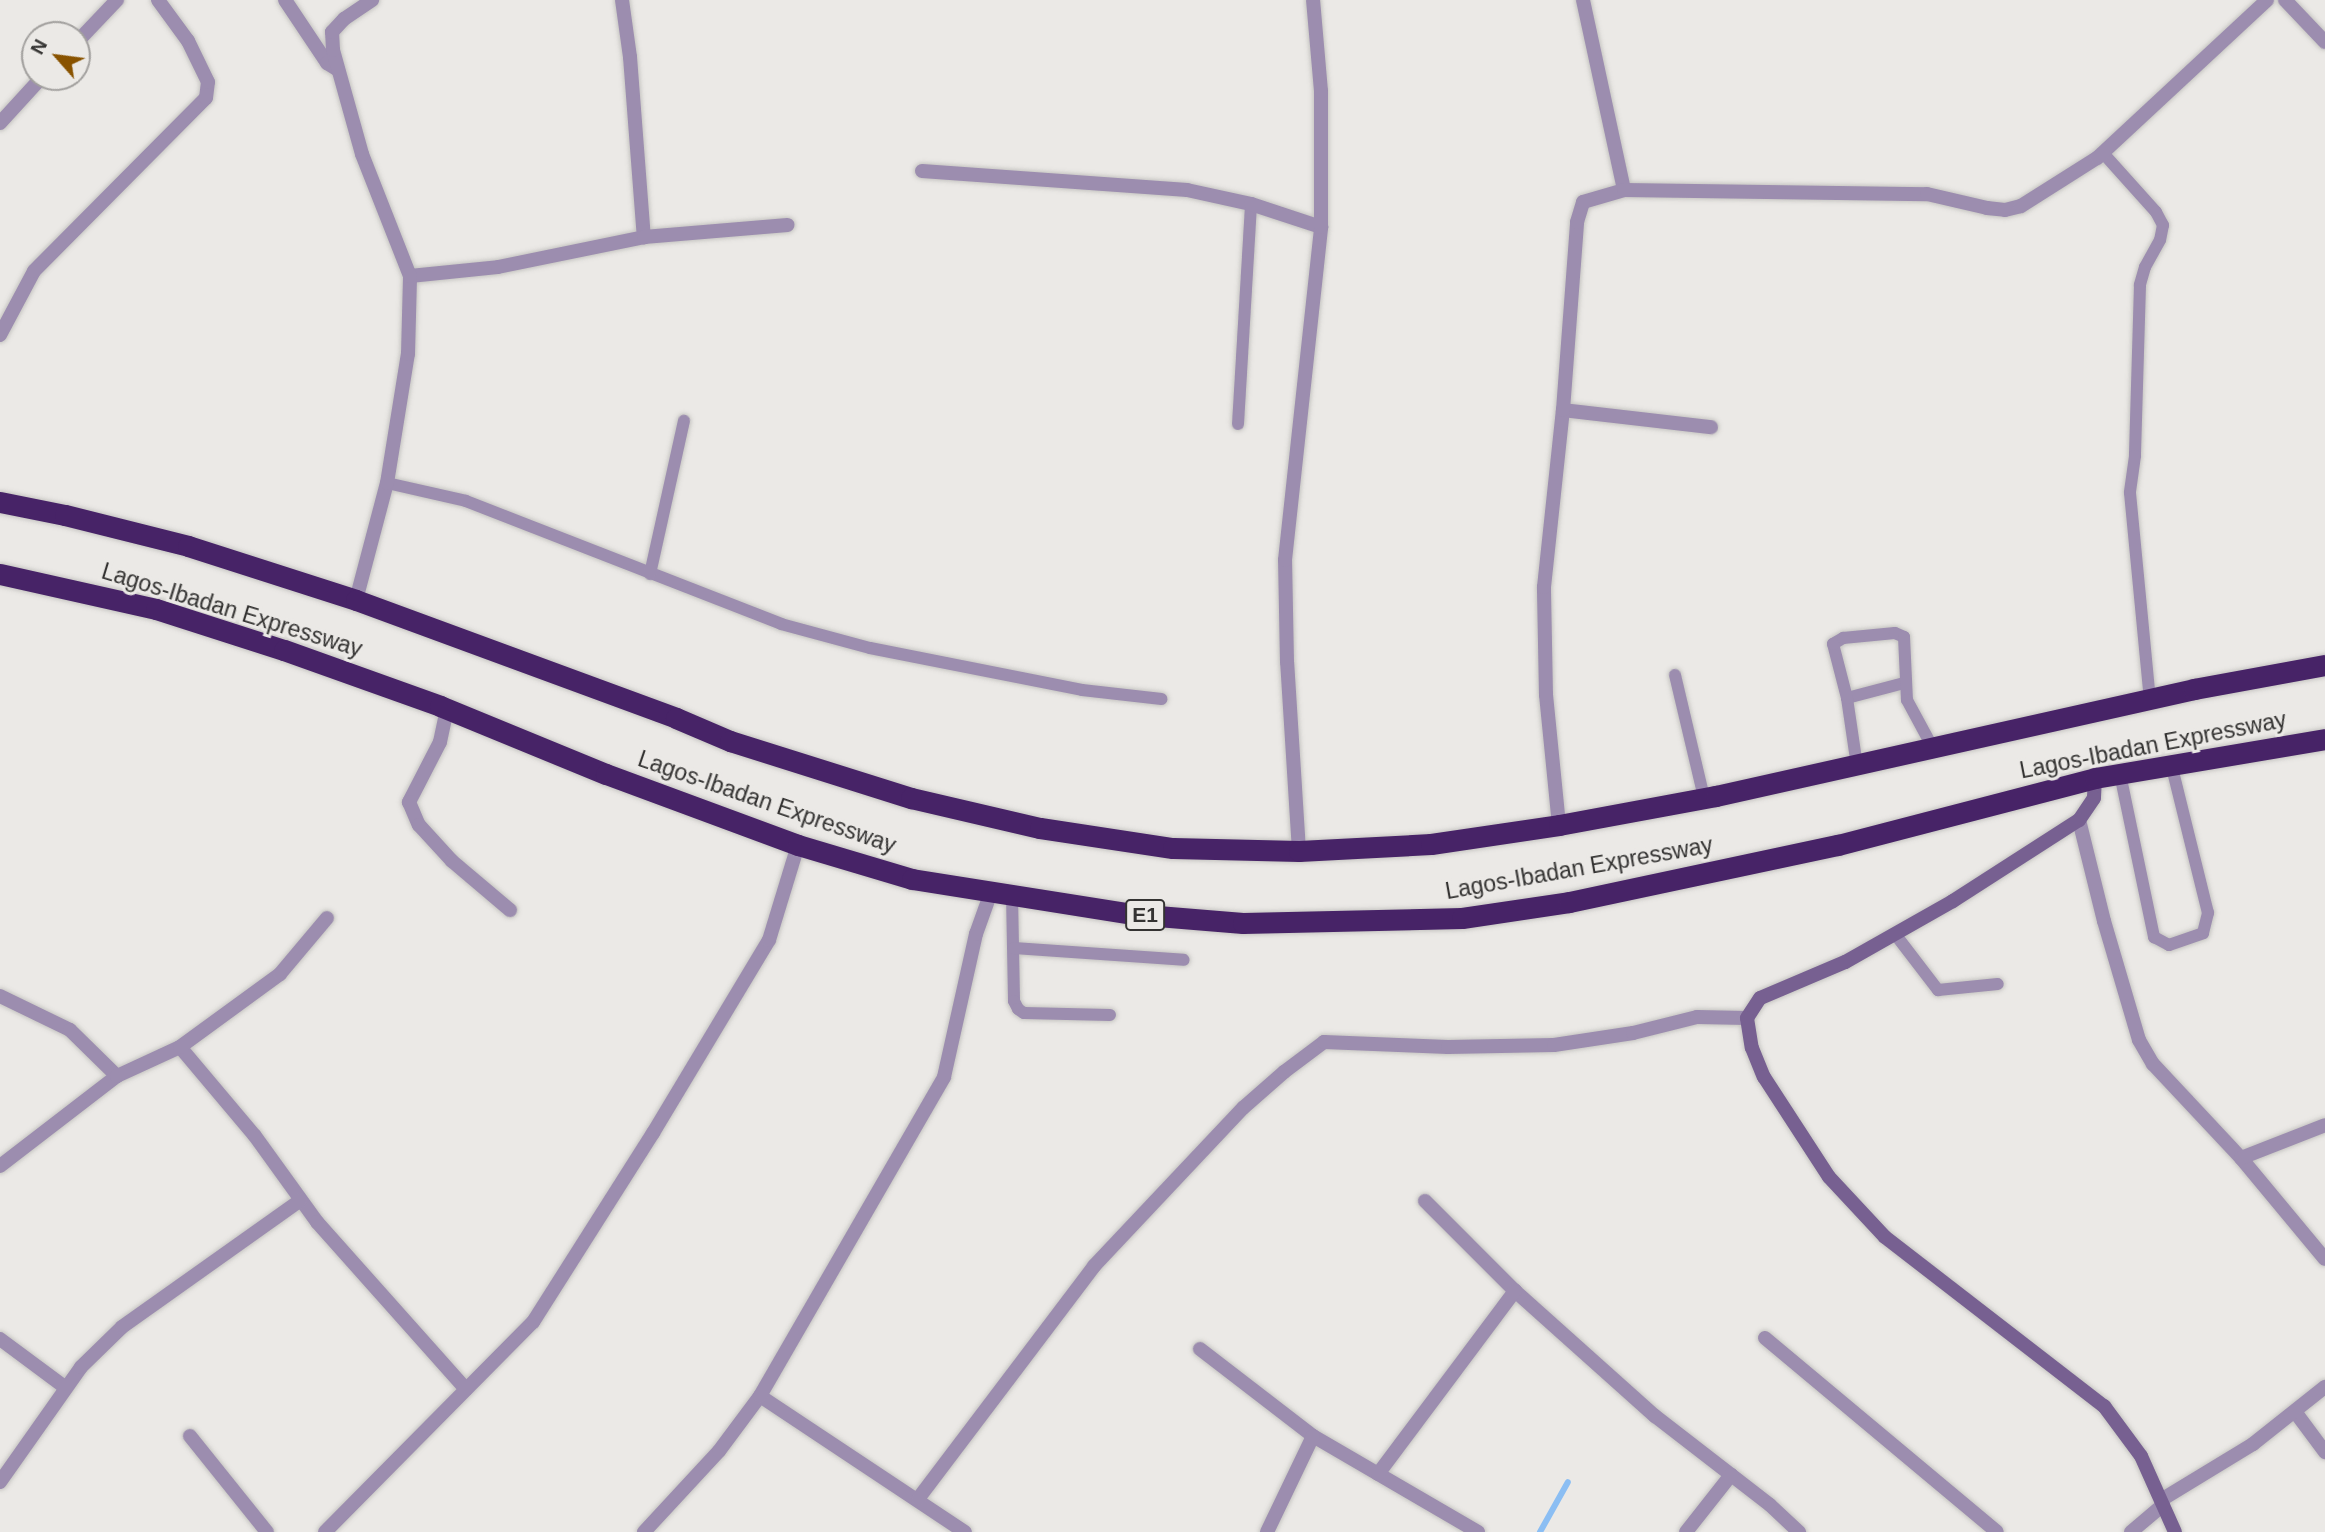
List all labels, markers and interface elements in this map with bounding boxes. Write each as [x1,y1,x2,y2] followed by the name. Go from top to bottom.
[21,21,91,91] north arrow
[26,36,51,58] text: N
[98,557,366,663] street label: Lagos-Ibadan Expressway
[2017,706,2289,784] street label: Lagos-Ibadan Expressway
[634,745,900,859] street label: Lagos-Ibadan Expressway
[1443,831,1715,905] street label: Lagos-Ibadan Expressway
[1124,898,1166,932] road number: E1

